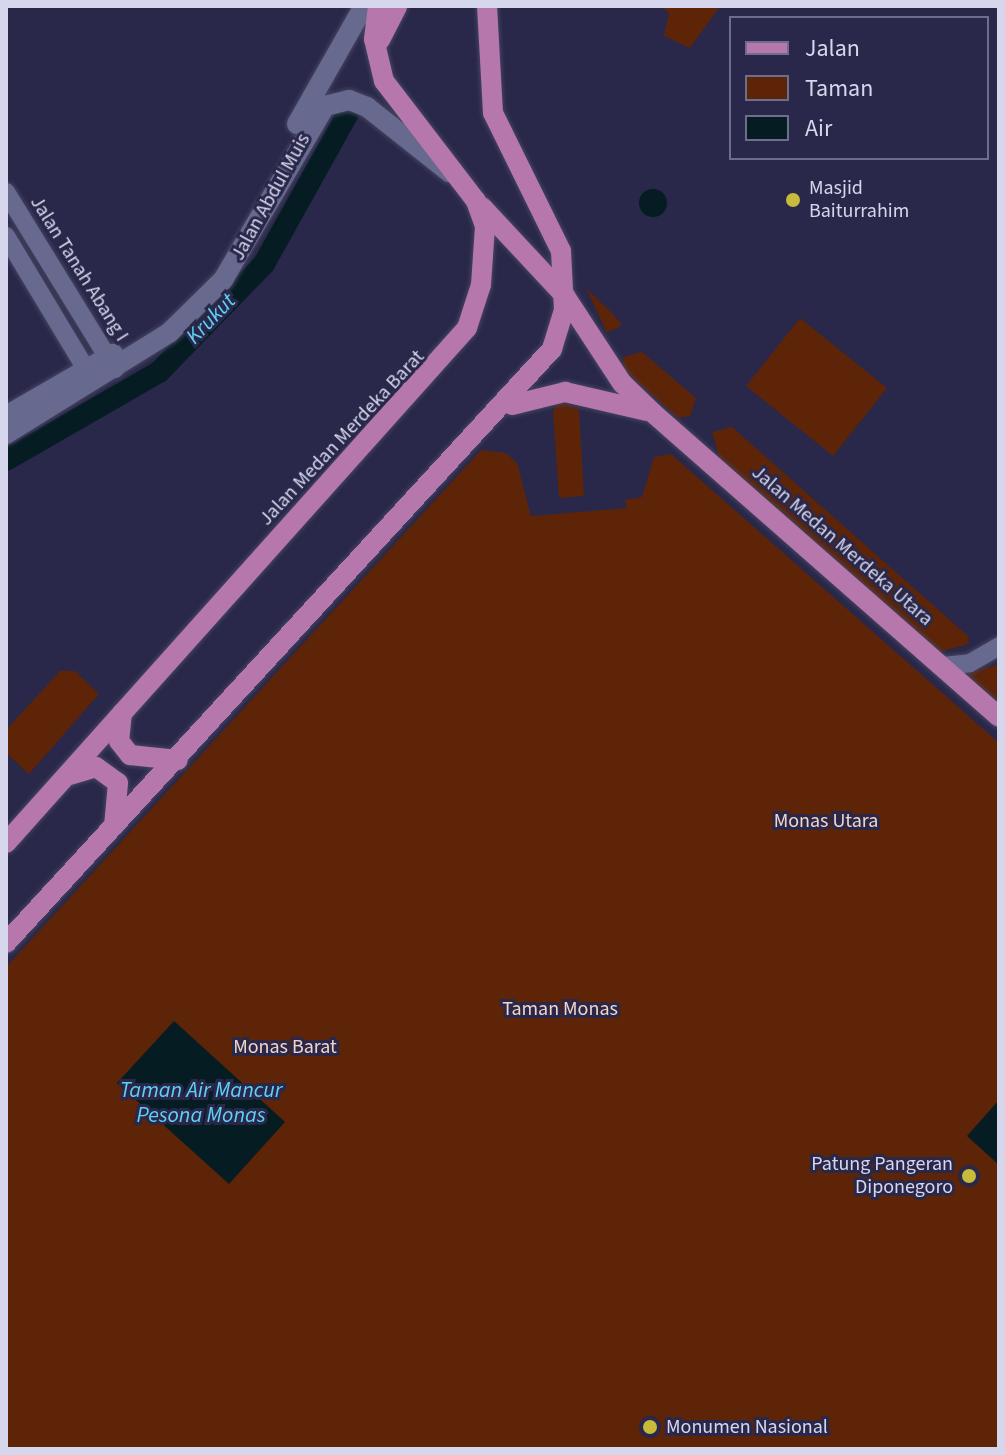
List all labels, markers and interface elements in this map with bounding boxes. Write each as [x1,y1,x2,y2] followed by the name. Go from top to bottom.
[729,16,989,160] legend
[805,31,860,66] text: Jalan
[805,71,873,106] text: Taman
[805,111,832,146] text: Air
[226,129,316,265] street label: Jalan Abdul Muis
[809,176,909,223] place label: Masjid Baiturrahim
[784,191,802,209] marker: Masjid Baiturrahim
[25,192,133,346] street label: Jalan Tanah Abang I
[181,288,241,350] water label: Krukut
[254,345,430,531] street label: Jalan Medan Merdeka Barat
[746,461,938,631] street label: Jalan Medan Merdeka Utara
[774,809,878,833] park label: Monas Utara
[502,997,618,1021] park label: Taman Monas
[233,1035,337,1059] park label: Monas Barat
[120,1077,282,1128] water label: Taman Air Mancur Pesona Monas
[811,1152,953,1199] place label: Patung Pangeran Diponegoro
[960,1167,978,1185] marker: Patung Pangeran Diponegoro
[666,1415,828,1439] place label: Monumen Nasional
[641,1418,659,1436] marker: Monumen Nasional

